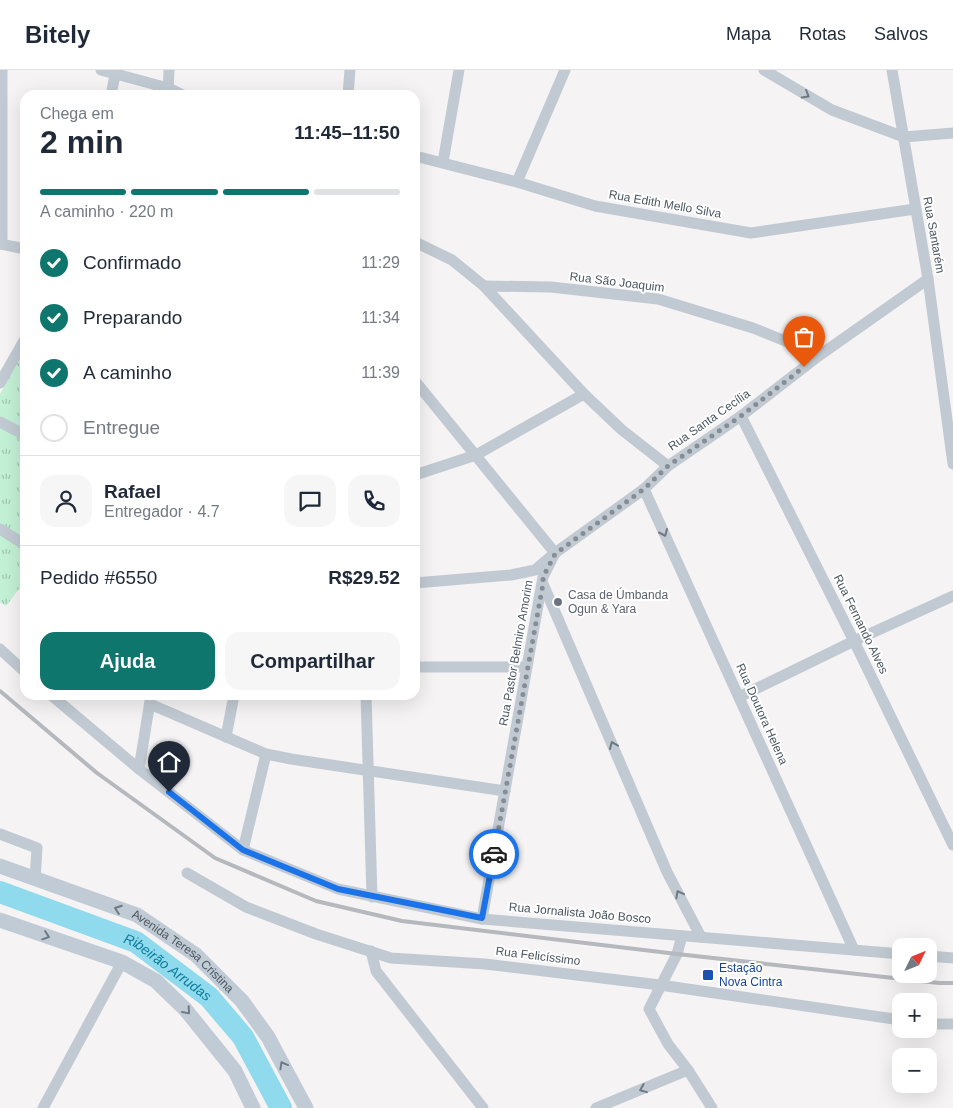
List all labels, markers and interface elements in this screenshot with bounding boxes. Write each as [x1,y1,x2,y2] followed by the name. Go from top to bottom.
[25,21,90,48] text: Bitely
[726,24,771,44] text: Mapa
[799,24,846,44] text: Rotas
[874,24,928,44] text: Salvos
[801,88,810,98] one-way arrow
[40,105,114,122] text: Chega em
[294,122,400,143] text: 11:45–11:50
[40,124,124,160] text: 2 min
[608,187,723,221] street label: Rua Edith Mello Silva
[920,196,948,274] street label: Rua Santarém
[40,203,173,220] text: A caminho · 220 m
[40,249,68,277] icon: check
[83,252,181,273] text: Confirmado
[361,254,400,271] text: 11:29
[569,269,665,295] street label: Rua São Joaquim
[40,304,68,332] icon: check
[83,307,182,328] text: Preparando
[361,309,400,326] text: 11:34
[783,316,825,367] pin
[790,323,818,351] icon: bag
[40,359,68,387] icon: check
[83,362,172,383] text: A caminho
[361,364,400,381] text: 11:39
[665,386,753,453] street label: Rua Santa Cecília
[83,417,160,438] text: Entregue
[40,475,92,527] button: person
[284,475,336,527] button: chat
[348,475,400,527] button: phone
[104,481,161,502] text: Rafael
[104,503,220,520] text: Entregador · 4.7
[658,528,669,537] one-way arrow
[40,567,157,588] text: Pedido #6550
[328,567,400,588] text: R$29.52
[831,572,891,676] street label: Rua Fernando Alves
[496,579,536,727] street label: Rua Pastor Belmiro Amorim
[568,587,668,616] place label: Casa de Úmbanda Ogun & Yara
[552,596,564,608] marker: Casa de Úmbanda Ogun & Yara
[40,632,215,690] button: Ajuda
[225,632,400,690] button: Compartilhar
[733,661,791,767] street label: Rua Doutora Helena
[148,741,190,792] pin
[608,741,619,750] one-way arrow
[155,748,183,776] icon: home
[469,829,519,879] courier
[480,840,508,868] icon: car
[675,890,685,899] one-way arrow
[508,900,652,926] street label: Rua Jornalista João Bosco
[114,905,123,915] one-way arrow
[130,907,237,996] street label: Avenida Teresa Cristina
[41,930,50,940] one-way arrow
[122,930,215,1004] water label: Ribeirão Arrudas
[892,938,938,982] north arrow
[892,938,937,1093] map controls
[495,944,582,968] street label: Rua Felicíssimo
[719,961,783,989] place label: Estação Nova Cintra
[701,968,715,982] marker: Estação Nova Cintra
[892,993,937,1038] button: +
[181,1006,190,1015] one-way arrow
[892,1048,937,1093] button: −
[279,1061,289,1070] one-way arrow
[639,1082,648,1093] one-way arrow

